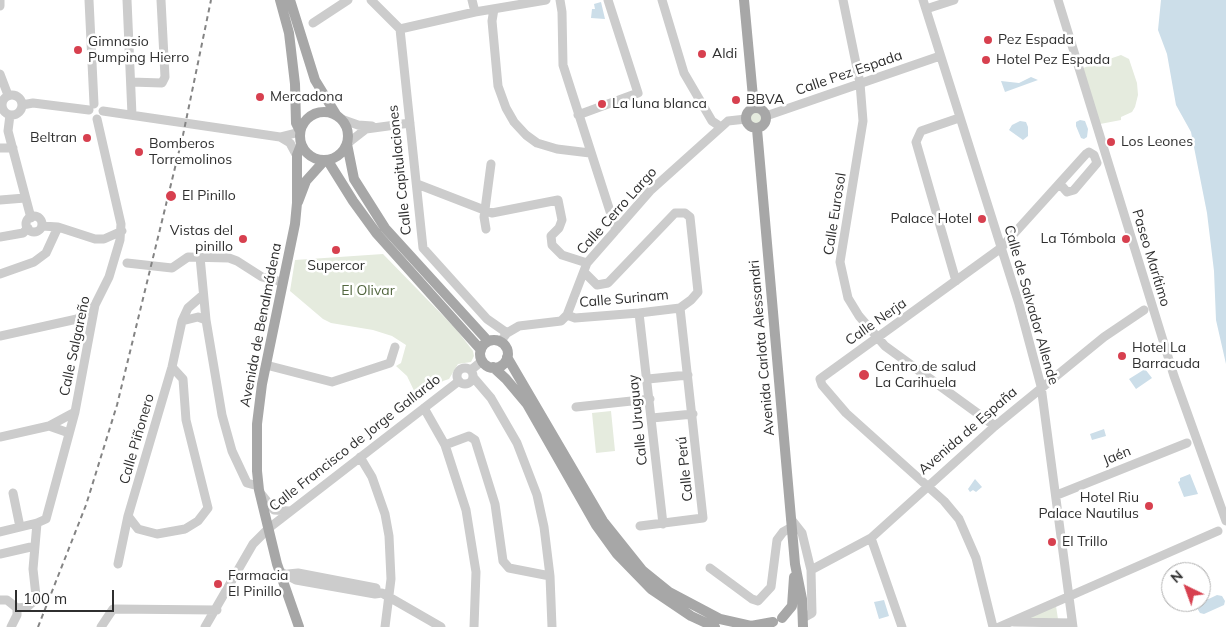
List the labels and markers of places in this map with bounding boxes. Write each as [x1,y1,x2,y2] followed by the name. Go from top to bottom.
[998,32,1074,48] place label: Pez Espada
[88,34,189,66] place label: Gimnasio Pumping Hierro
[982,34,994,46] marker: Pez Espada
[72,44,84,56] marker: Gimnasio Pumping Hierro
[712,46,737,62] place label: Aldi
[696,48,708,60] marker: Aldi
[996,52,1110,68] place label: Hotel Pez Espada
[980,54,992,66] marker: Hotel Pez Espada
[270,89,343,105] place label: Mercadona
[254,91,266,103] marker: Mercadona
[746,92,784,108] place label: BBVA
[730,94,742,106] marker: BBVA
[612,96,707,112] place label: La luna blanca
[596,98,608,110] marker: La luna blanca
[30,130,77,146] place label: Beltran
[81,132,93,144] marker: Beltran
[1121,134,1193,150] place label: Los Leones
[149,136,232,168] place label: Bomberos Torremolinos
[1105,136,1117,148] marker: Los Leones
[133,146,145,158] marker: Bomberos Torremolinos
[182,188,236,204] place label: El Pinillo
[164,189,178,203] marker: El Pinillo
[891,211,972,227] place label: Palace Hotel
[976,213,988,225] marker: Palace Hotel
[170,223,233,256] place label: Vistas del pinillo
[1041,231,1116,247] place label: La Tómbola
[237,233,249,245] marker: Vistas del pinillo
[1120,233,1132,245] marker: La Tómbola
[330,244,342,256] marker: Supercor
[307,258,365,274] place label: Supercor
[1132,340,1200,372] place label: Hotel La Barracuda
[1116,350,1128,362] marker: Hotel La Barracuda
[875,359,976,392] place label: Centro de salud La Carihuela
[857,368,871,382] marker: Centro de salud La Carihuela
[1039,490,1139,522] place label: Hotel Riu Palace Nautilus
[1143,500,1155,512] marker: Hotel Riu Palace Nautilus
[1062,534,1108,550] place label: El Trillo
[1046,536,1058,548] marker: El Trillo
[228,568,288,600] place label: Farmacia El Pinillo
[212,578,224,590] marker: Farmacia El Pinillo

